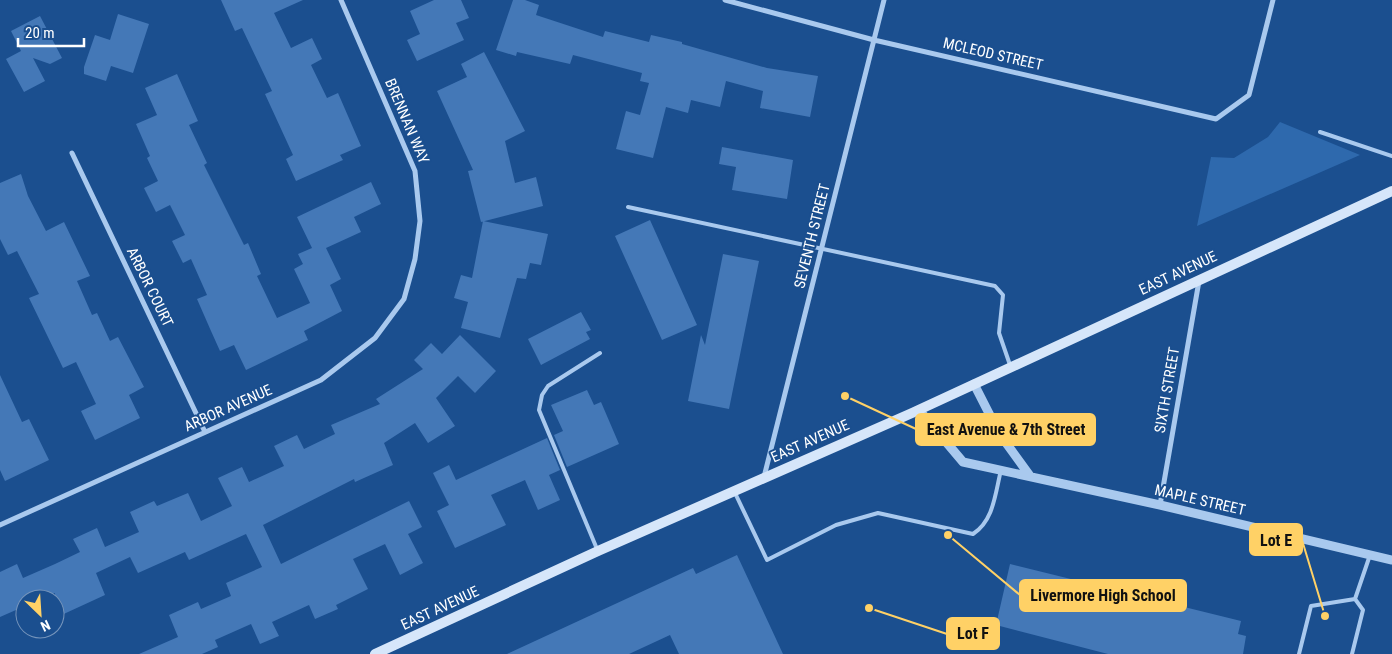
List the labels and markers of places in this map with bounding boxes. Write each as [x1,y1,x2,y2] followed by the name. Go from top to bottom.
[916,414,1095,445] callout: East Avenue & 7th Street
[1250,524,1302,555] callout: Lot E
[1020,580,1186,611] callout: Livermore High School
[947,618,999,649] callout: Lot F

